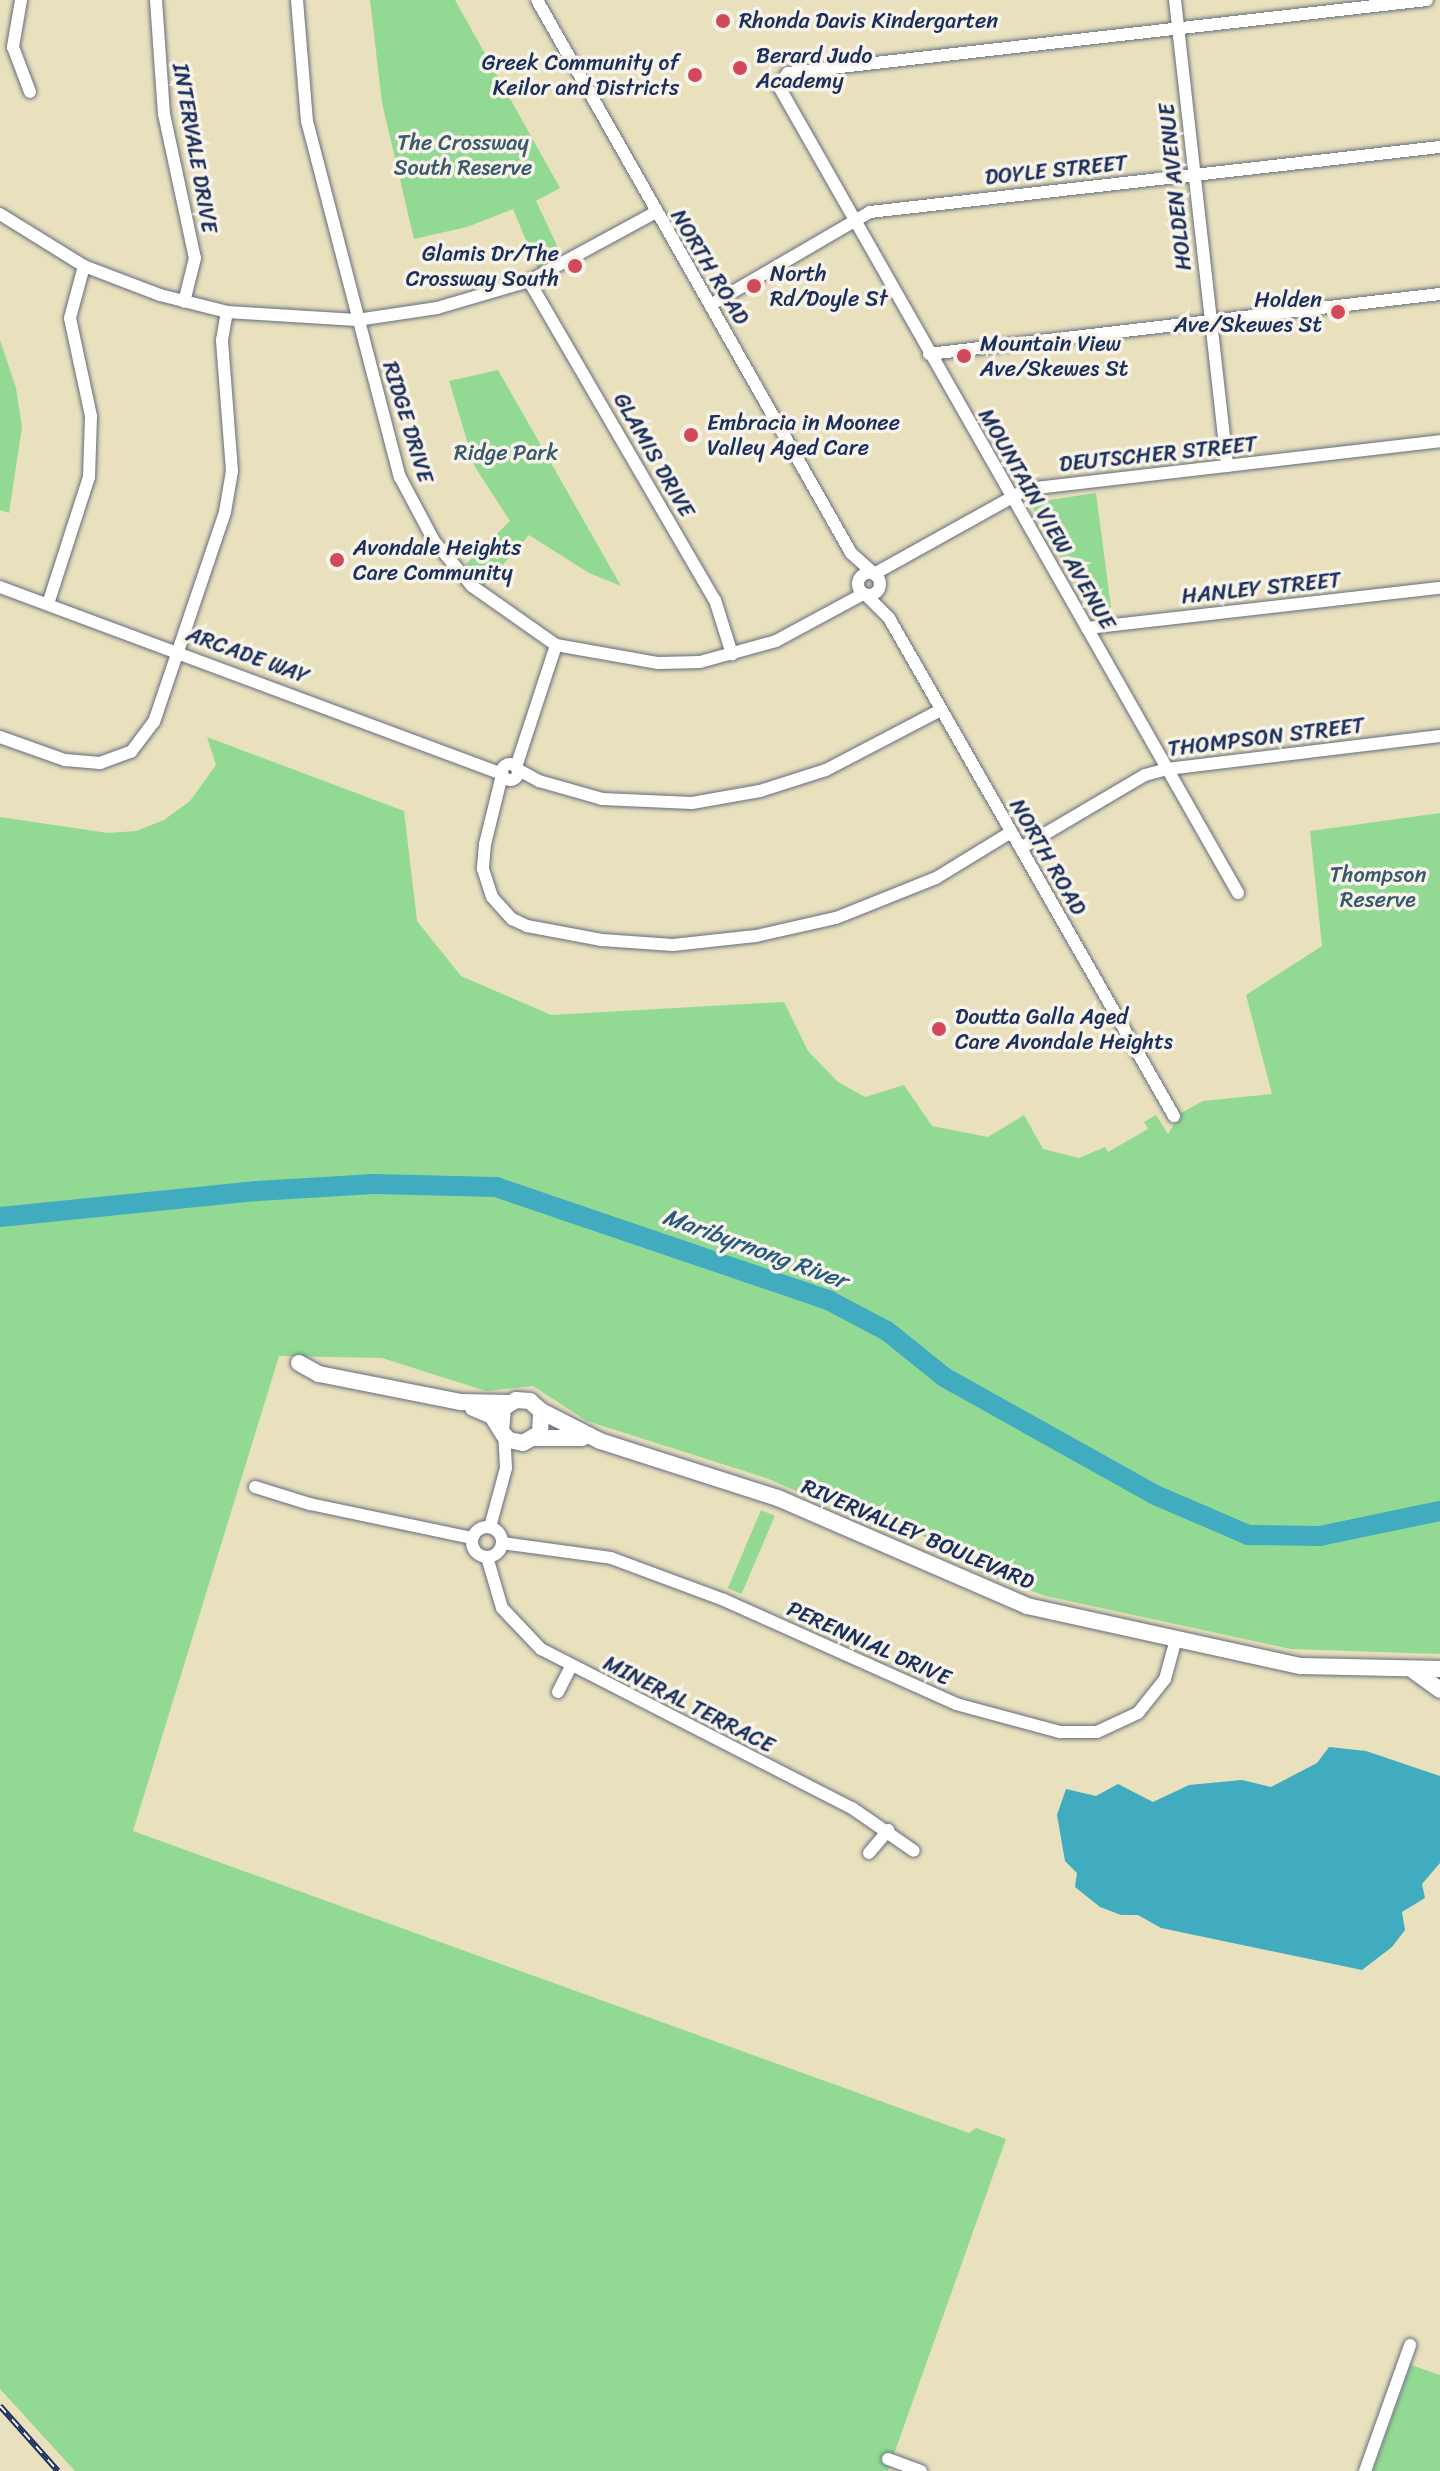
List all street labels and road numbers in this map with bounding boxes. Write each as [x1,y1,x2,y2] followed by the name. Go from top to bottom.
[167,60,223,236] street label: INTERVALE DRIVE
[1153,102,1197,272] street label: HOLDEN AVENUE
[984,149,1128,191] street label: DOYLE STREET
[665,204,755,330] street label: NORTH ROAD
[377,357,439,487] street label: RIDGE DRIVE
[607,387,701,523] street label: GLAMIS DRIVE
[972,403,1122,635] street label: MOUNTAIN VIEW AVENUE
[1058,430,1258,478] street label: DEUTSCHER STREET
[1180,566,1342,610] street label: HANLEY STREET
[183,621,313,689] street label: ARCADE WAY
[1166,712,1366,762] street label: THOMPSON STREET
[1004,794,1092,920] street label: NORTH ROAD
[796,1472,1040,1596] street label: RIVERVALLEY BOULEVARD
[782,1595,956,1691] street label: PERENNIAL DRIVE
[599,1649,779,1759] street label: MINERAL TERRACE

